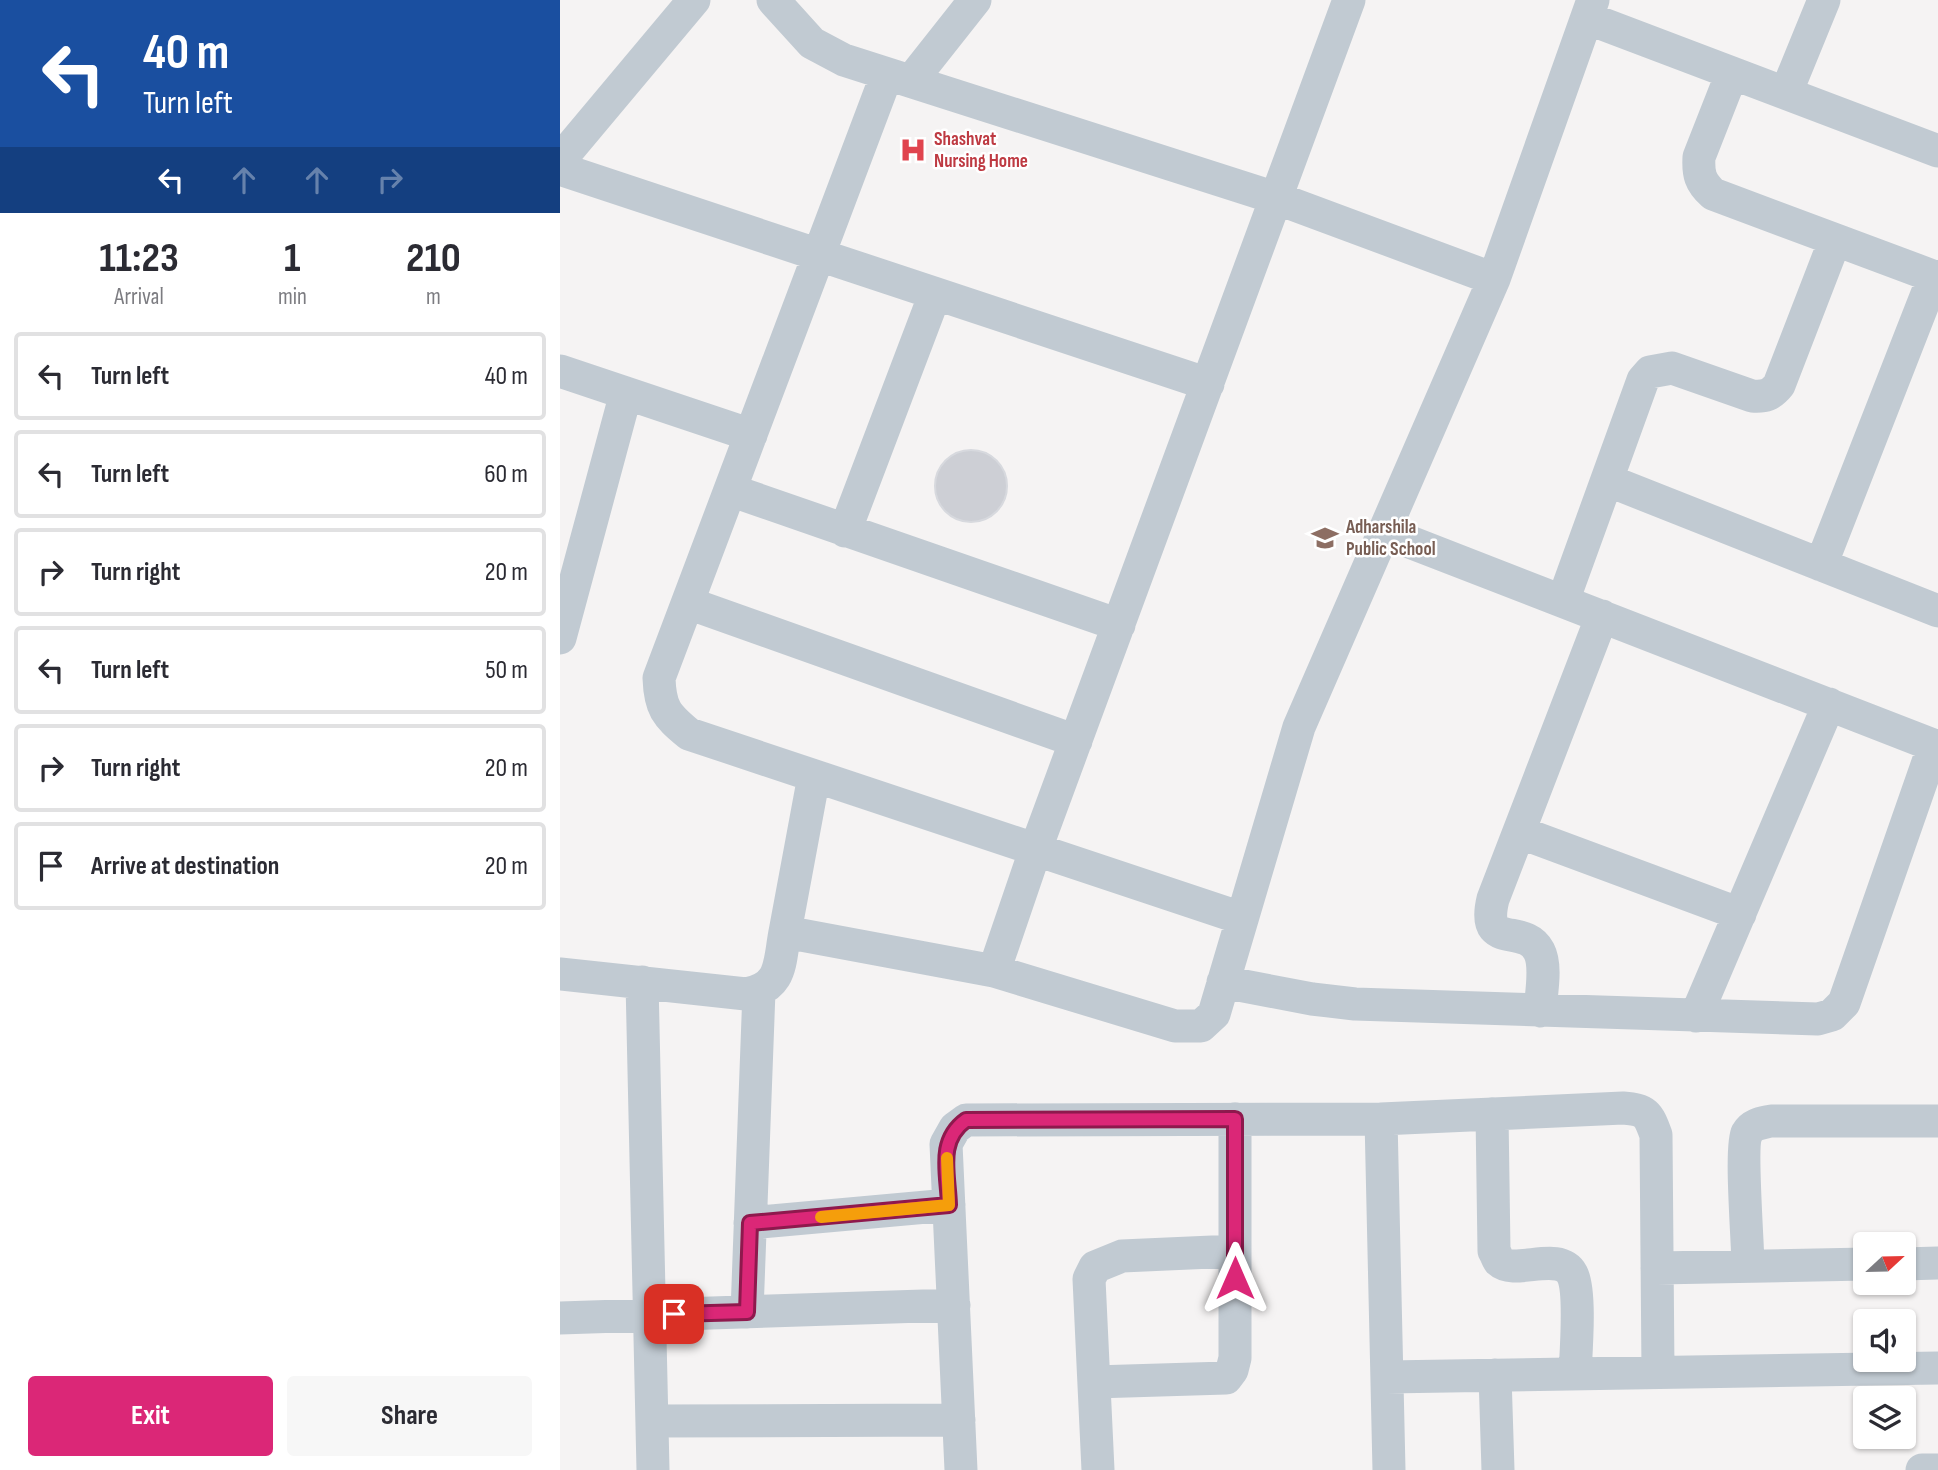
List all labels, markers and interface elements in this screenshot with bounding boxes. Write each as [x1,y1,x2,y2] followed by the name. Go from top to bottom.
[143,24,229,83] text: 40 m
[28,28,119,119] icon: left
[143,84,233,123] text: Turn left
[934,128,1028,173] place label: Shashvat Nursing Home
[898,135,928,165] hospital icon: Shashvat Nursing Home
[152,161,190,199] icon: left
[225,161,263,199] icon: ahead
[298,161,336,199] icon: ahead
[371,161,409,199] icon: right
[99,233,179,284] text: 11:23
[284,233,301,284] text: 1
[406,233,461,284] text: 210
[114,283,164,311] text: Arrival
[278,283,307,311] text: min
[426,283,441,311] text: m
[32,357,70,395] icon: left
[91,361,169,392] text: Turn left
[485,361,528,392] text: 40 m
[32,455,70,493] icon: left
[91,459,169,490] text: Turn left
[484,459,528,490] text: 60 m
[1345,516,1436,561] place label: Adharshila Public School
[1310,523,1340,553] school or university icon: Adharshila Public School
[32,553,70,591] icon: right
[91,557,180,588] text: Turn right
[485,557,528,588] text: 20 m
[32,651,70,689] icon: left
[91,655,169,686] text: Turn left
[485,655,528,686] text: 50 m
[32,749,70,787] icon: right
[91,753,180,784] text: Turn right
[485,753,528,784] text: 20 m
[32,847,70,885] icon: arrive
[91,851,279,882] text: Arrive at destination
[485,851,528,882] text: 20 m
[1853,1232,1916,1295] north arrow
[1853,1232,1916,1449] map controls
[1198,1241,1272,1315] position arrow
[644,1284,704,1344] pin
[655,1295,693,1333] icon: arrive
[1853,1309,1916,1372] button: sound
[28,1376,273,1456] button: Exit
[287,1376,532,1456] button: Share
[1853,1386,1916,1449] button: layers

